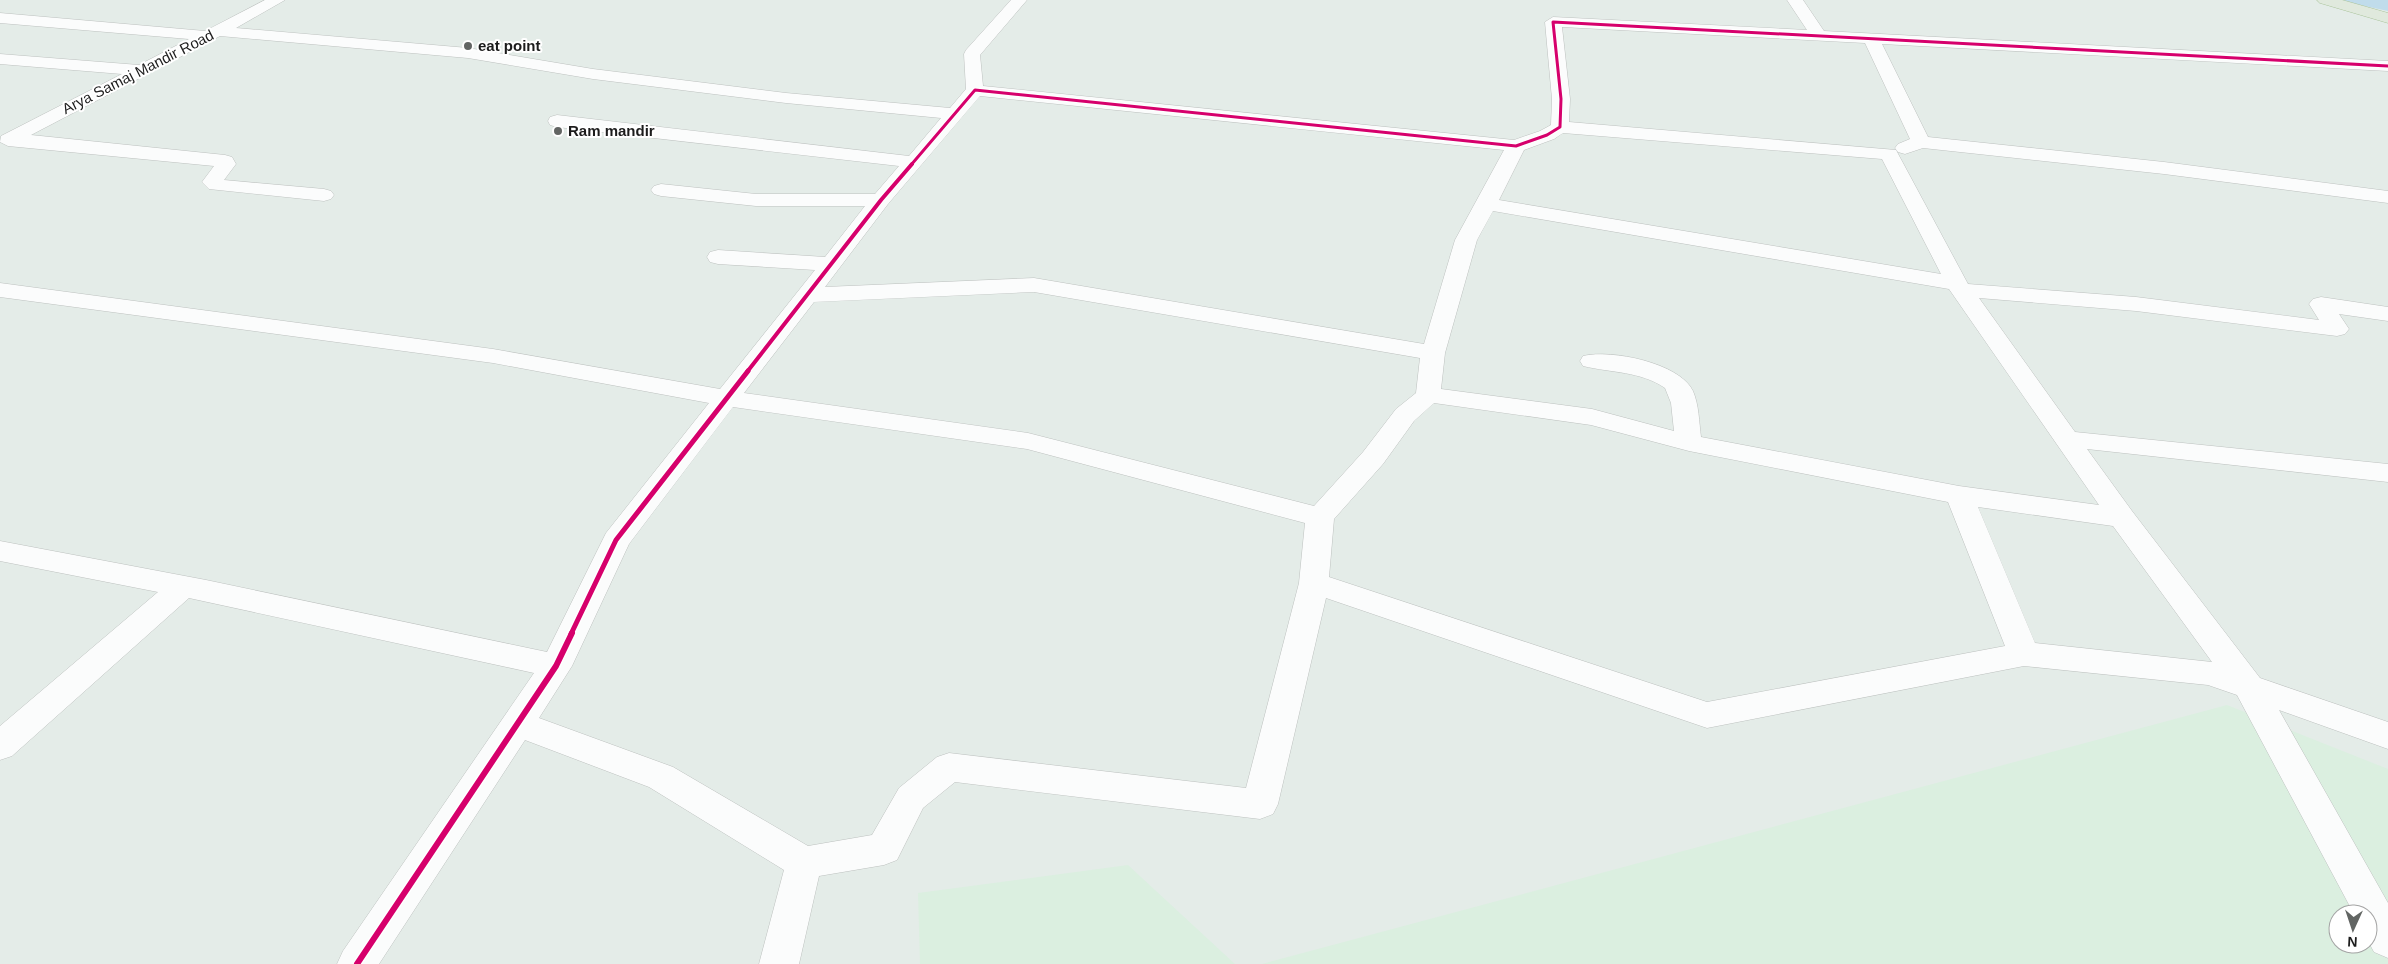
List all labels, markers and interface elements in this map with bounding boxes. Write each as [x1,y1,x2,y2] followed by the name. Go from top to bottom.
[59,26,216,117] street label: Arya Samaj Mandir Road
[478,37,541,54] place label: eat point
[462,40,474,52] marker: eat point
[568,122,655,139] place label: Ram mandir
[552,125,564,137] marker: Ram mandir
[2328,904,2378,954] north arrow
[2347,934,2358,950] text: N

